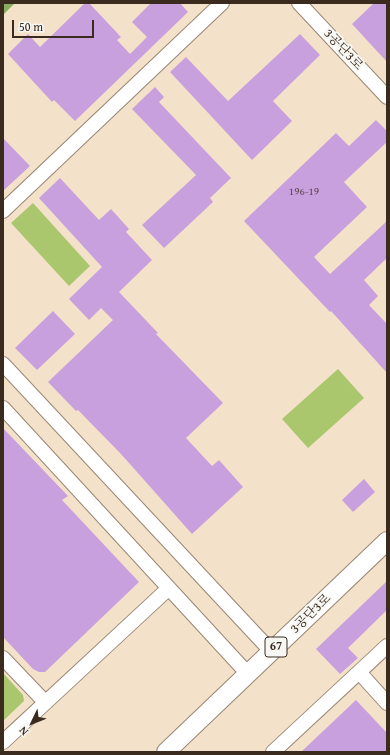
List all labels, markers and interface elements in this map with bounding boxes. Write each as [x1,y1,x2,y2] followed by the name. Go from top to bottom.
[14,12,96,38] scale bar
[19,18,43,35] text: 50 m
[320,26,366,74] street label: 3공단3로
[289,185,319,199] house number: 196-19
[288,591,334,637] street label: 3공단3로
[265,637,287,657] road number: 67
[12,703,52,743] north arrow
[15,723,32,739] text: N

